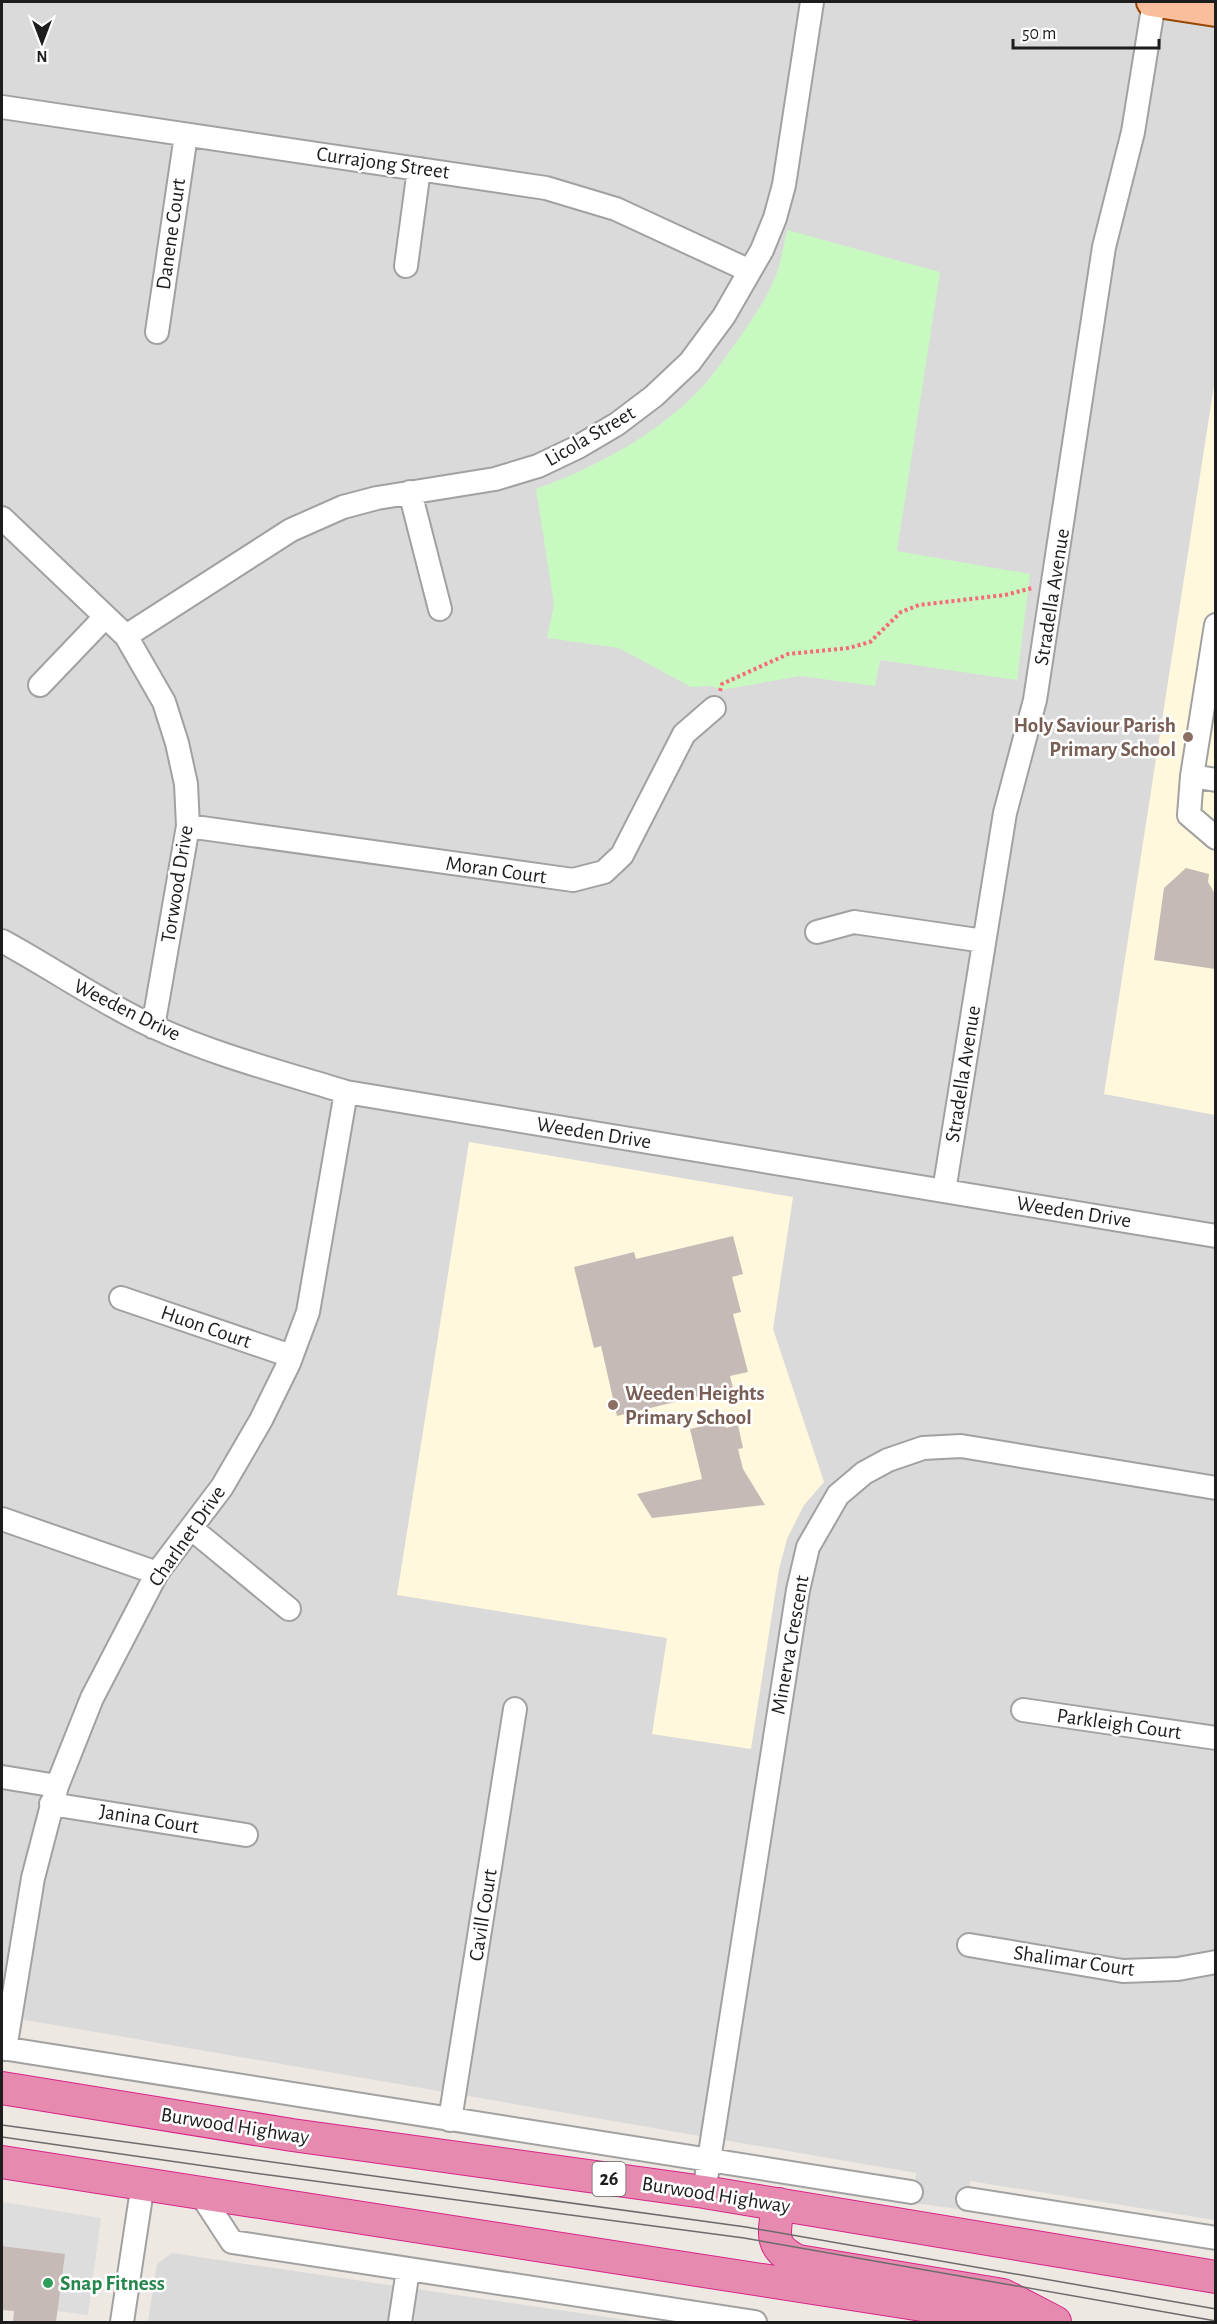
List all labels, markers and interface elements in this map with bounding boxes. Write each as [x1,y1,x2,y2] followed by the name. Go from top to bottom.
[12,12,72,72] north arrow
[1013,12,1158,50] scale bar
[1022,25,1056,43] text: 50 m
[36,48,48,64] text: N
[315,143,451,183] street label: Currajong Street
[153,177,189,291] street label: Danene Court
[541,402,639,470] street label: Licola Street
[1031,527,1073,667] street label: Stradella Avenue
[1014,715,1176,760] place label: Holy Saviour Parish Primary School
[1181,730,1195,744] marker: Holy Saviour Parish Primary School
[157,824,197,944] street label: Torwood Drive
[444,853,548,887] street label: Moran Court
[70,975,184,1045] street label: Weeden Drive
[942,1004,984,1144] street label: Stradella Avenue
[535,1114,653,1152] street label: Weeden Drive
[1015,1193,1133,1231] street label: Weeden Drive
[158,1302,254,1352] street label: Huon Court
[625,1383,764,1428] place label: Weeden Heights Primary School
[606,1398,620,1412] marker: Weeden Heights Primary School
[145,1482,229,1590] street label: Charlnet Drive
[767,1573,813,1716] street label: Minerva Crescent
[1055,1705,1183,1743] street label: Parkleigh Court
[98,1801,200,1837] street label: Janina Court
[465,1867,501,1963] street label: Cavill Court
[1012,1942,1136,1980] street label: Shalimar Court
[159,2104,311,2148] street label: Burwood Highway
[592,2162,626,2196] road number: 26
[640,2173,792,2217] street label: Burwood Highway
[60,2273,165,2294] place label: Snap Fitness
[41,2276,55,2290] marker: Snap Fitness

